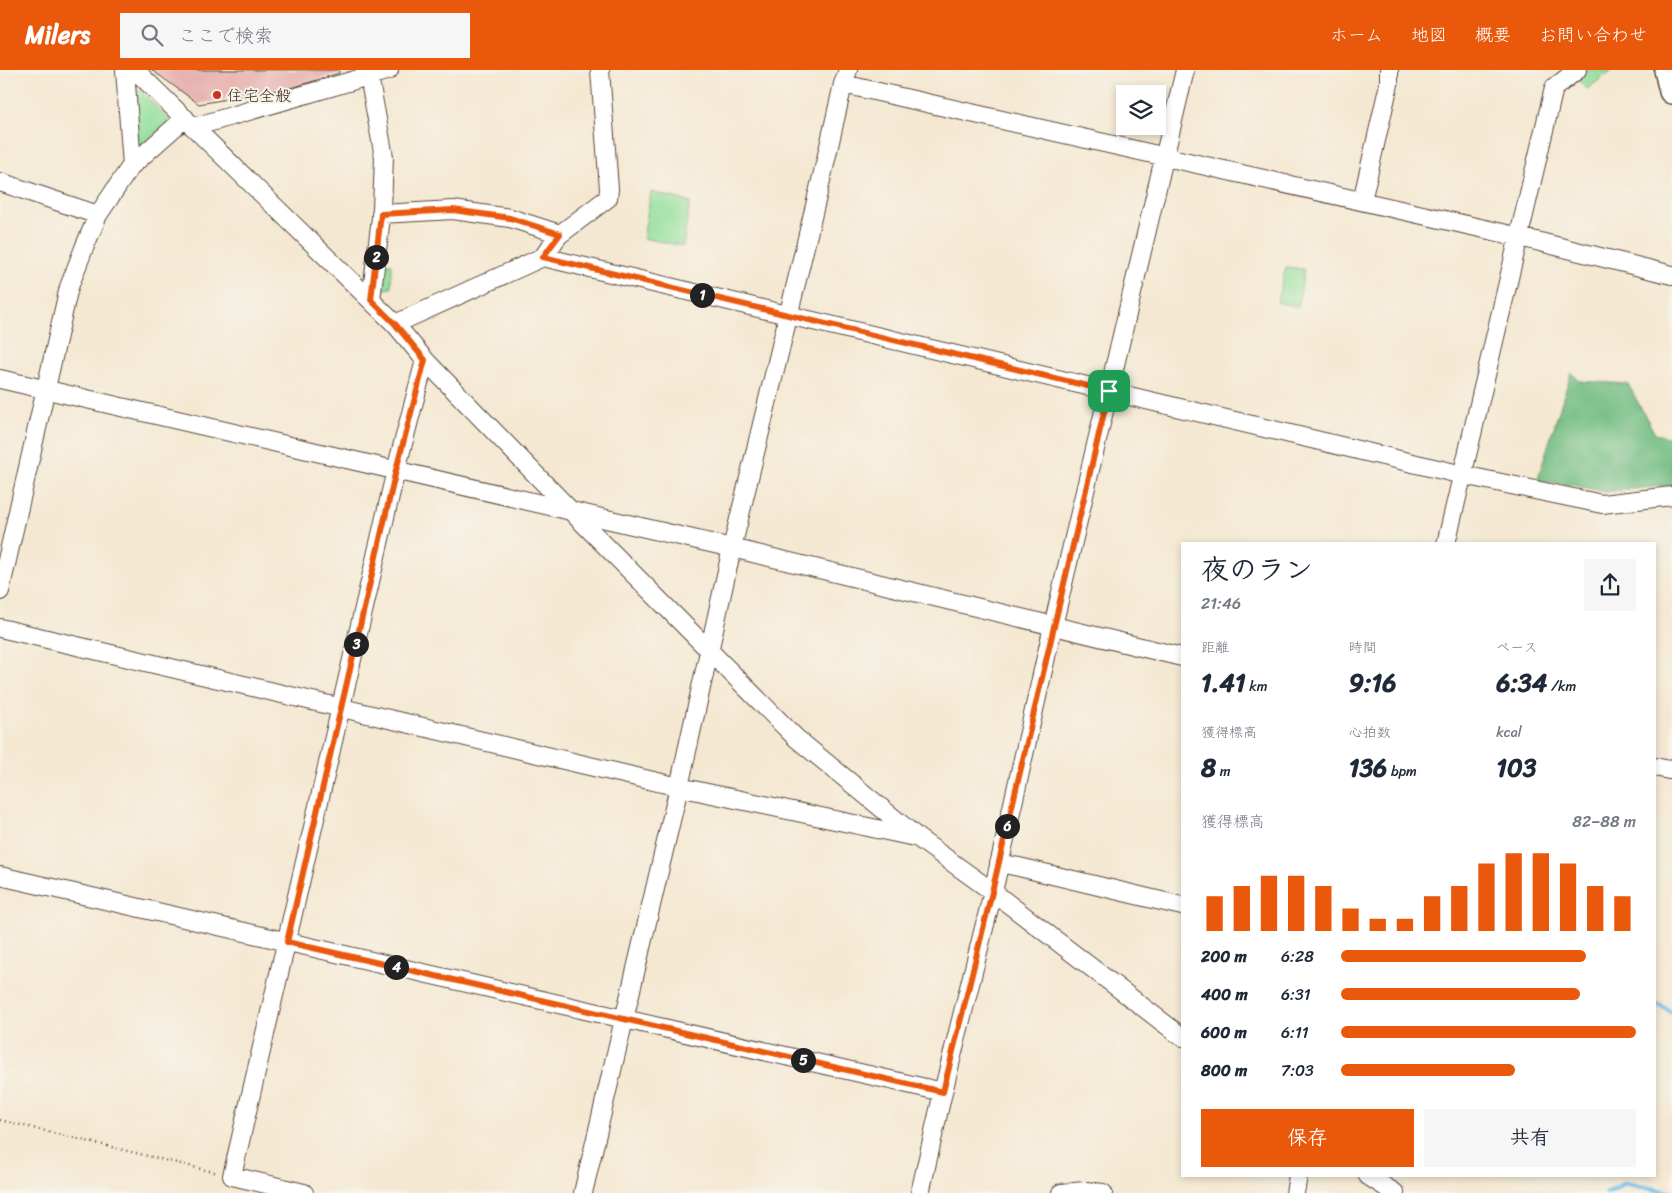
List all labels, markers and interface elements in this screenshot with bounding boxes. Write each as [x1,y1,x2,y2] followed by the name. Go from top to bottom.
[120,13,470,58] search box
[25,14,90,56] text: Milers
[178,19,273,52] text: ここで検索
[1330,19,1383,51] text: ホーム
[1411,19,1447,51] text: 地図
[1475,19,1511,51] text: 概要
[1539,19,1647,51] text: お問い合わせ
[138,21,166,49] icon: search
[227,81,291,110] place label: 住宅全般
[1116,85,1166,135] map controls
[1116,85,1166,135] button: layers
[211,89,223,101] marker: 住宅全般
[364,244,388,270] pin: 2
[372,245,381,270] text: 2
[690,282,714,308] pin: 1
[699,283,706,308] text: 1
[1088,370,1130,412] pin
[1095,377,1123,405] icon: arrive
[1201,545,1313,594] text: 夜のラン
[1584,559,1636,611] button: share
[1201,589,1241,618] text: 21:46
[344,632,368,656] pin: 3
[353,632,360,657] text: 3
[1201,635,1229,660] text: 距離
[1349,635,1377,660] text: 時間
[1496,635,1538,660] text: ペース
[1201,660,1246,705] text: 1.41
[1349,660,1396,705] text: 9:16
[1496,660,1547,705] text: 6:34
[1246,674,1267,699] text: km
[1547,674,1576,699] text: /km
[1201,720,1257,745] text: 獲得標高
[1349,720,1391,745] text: 心拍数
[1496,720,1522,745] text: kcal
[1201,745,1216,790] text: 8
[1349,745,1387,790] text: 136
[1496,745,1537,790] text: 103
[1216,759,1230,784] text: m
[1387,759,1417,784] text: bpm
[1201,807,1265,836] text: 獲得標高
[1572,807,1636,836] text: 82–88 m
[994,814,1020,838] pin: 6
[1004,814,1011,839] text: 6
[1201,942,1247,971] text: 200 m
[1281,942,1314,971] text: 6:28
[384,954,408,980] pin: 4
[392,955,401,980] text: 4
[1201,980,1248,1009] text: 400 m
[1281,980,1311,1009] text: 6:31
[1201,1018,1247,1047] text: 600 m
[1281,1018,1309,1047] text: 6:11
[790,1048,816,1072] pin: 5
[799,1048,808,1073] text: 5
[1201,1056,1247,1085] text: 800 m
[1281,1056,1314,1085] text: 7:03
[1201,1109,1414,1167] button: 保存
[1424,1109,1636,1167] button: 共有

